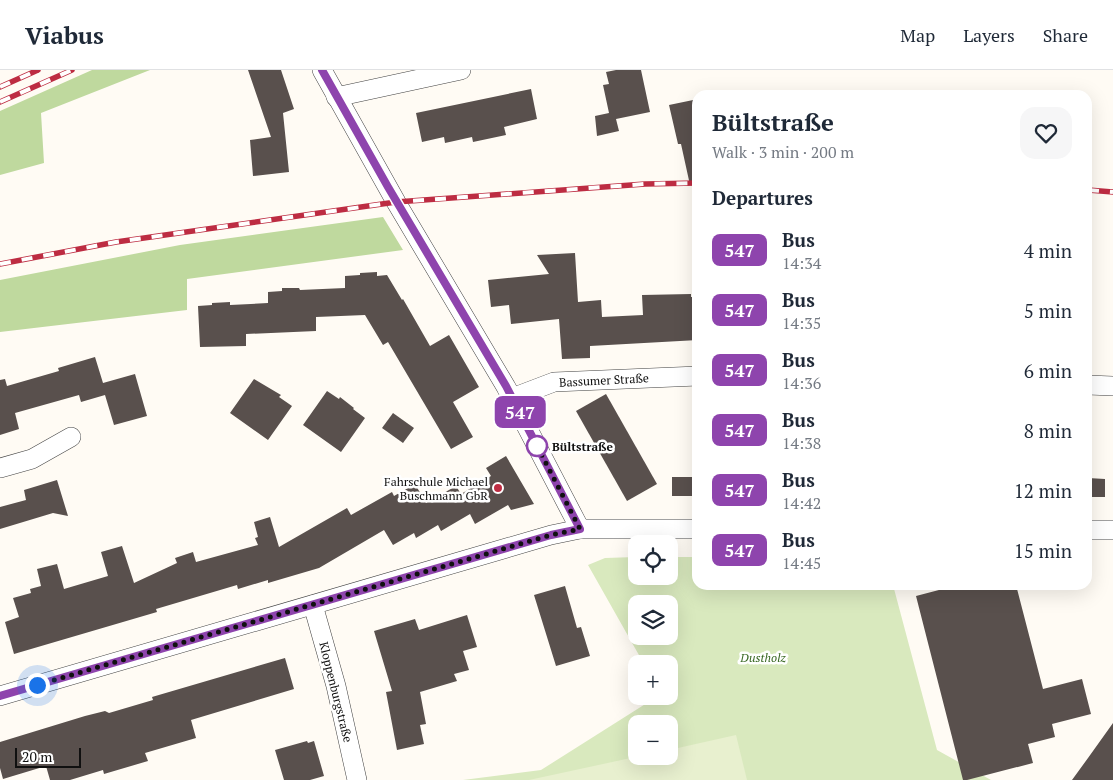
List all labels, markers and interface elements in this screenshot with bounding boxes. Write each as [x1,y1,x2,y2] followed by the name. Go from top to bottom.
[25,19,104,51] text: Viabus
[900,23,935,47] text: Map
[963,23,1015,47] text: Layers
[1043,23,1088,47] text: Share
[712,106,834,138] text: Bültstraße
[1020,107,1072,159] button: heart
[712,141,854,163] text: Walk · 3 min · 200 m
[712,185,813,210] text: Departures
[782,227,815,252] text: Bus
[724,238,755,262] text: 547
[1024,238,1072,263] text: 4 min
[782,252,821,274] text: 14:34
[782,287,815,312] text: Bus
[724,298,755,322] text: 547
[1024,298,1072,323] text: 5 min
[782,312,821,334] text: 14:35
[782,347,815,372] text: Bus
[724,358,755,382] text: 547
[1024,358,1072,383] text: 6 min
[559,370,649,390] street label: Bassumer Straße
[782,372,821,394] text: 14:36
[491,396,549,428] line badge: 547
[505,400,535,424] text: 547
[782,407,815,432] text: Bus
[724,418,755,442] text: 547
[1024,418,1072,443] text: 8 min
[782,432,821,454] text: 14:38
[526,435,548,457] marker: Bültstraße
[552,439,614,454] place label: Bültstraße
[782,467,815,492] text: Bus
[384,474,488,503] place label: Fahrschule Michael Buschmann GbR
[724,478,755,502] text: 547
[1014,478,1072,503] text: 12 min
[492,482,504,494] marker: Fahrschule Michael Buschmann GbR
[782,492,821,514] text: 14:42
[782,527,815,552] text: Bus
[628,535,678,765] map controls
[628,535,678,585] button: locate
[724,538,755,562] text: 547
[1014,538,1072,563] text: 15 min
[782,552,821,574] text: 14:45
[628,595,678,645] button: layers
[316,640,356,744] street label: Kloppenburgstraße
[739,650,786,665] park label: Dustholz
[628,655,678,705] button: +
[25,673,50,698] your location
[628,715,678,765] button: −
[15,745,81,768] scale bar
[22,747,52,766] text: 20 m

